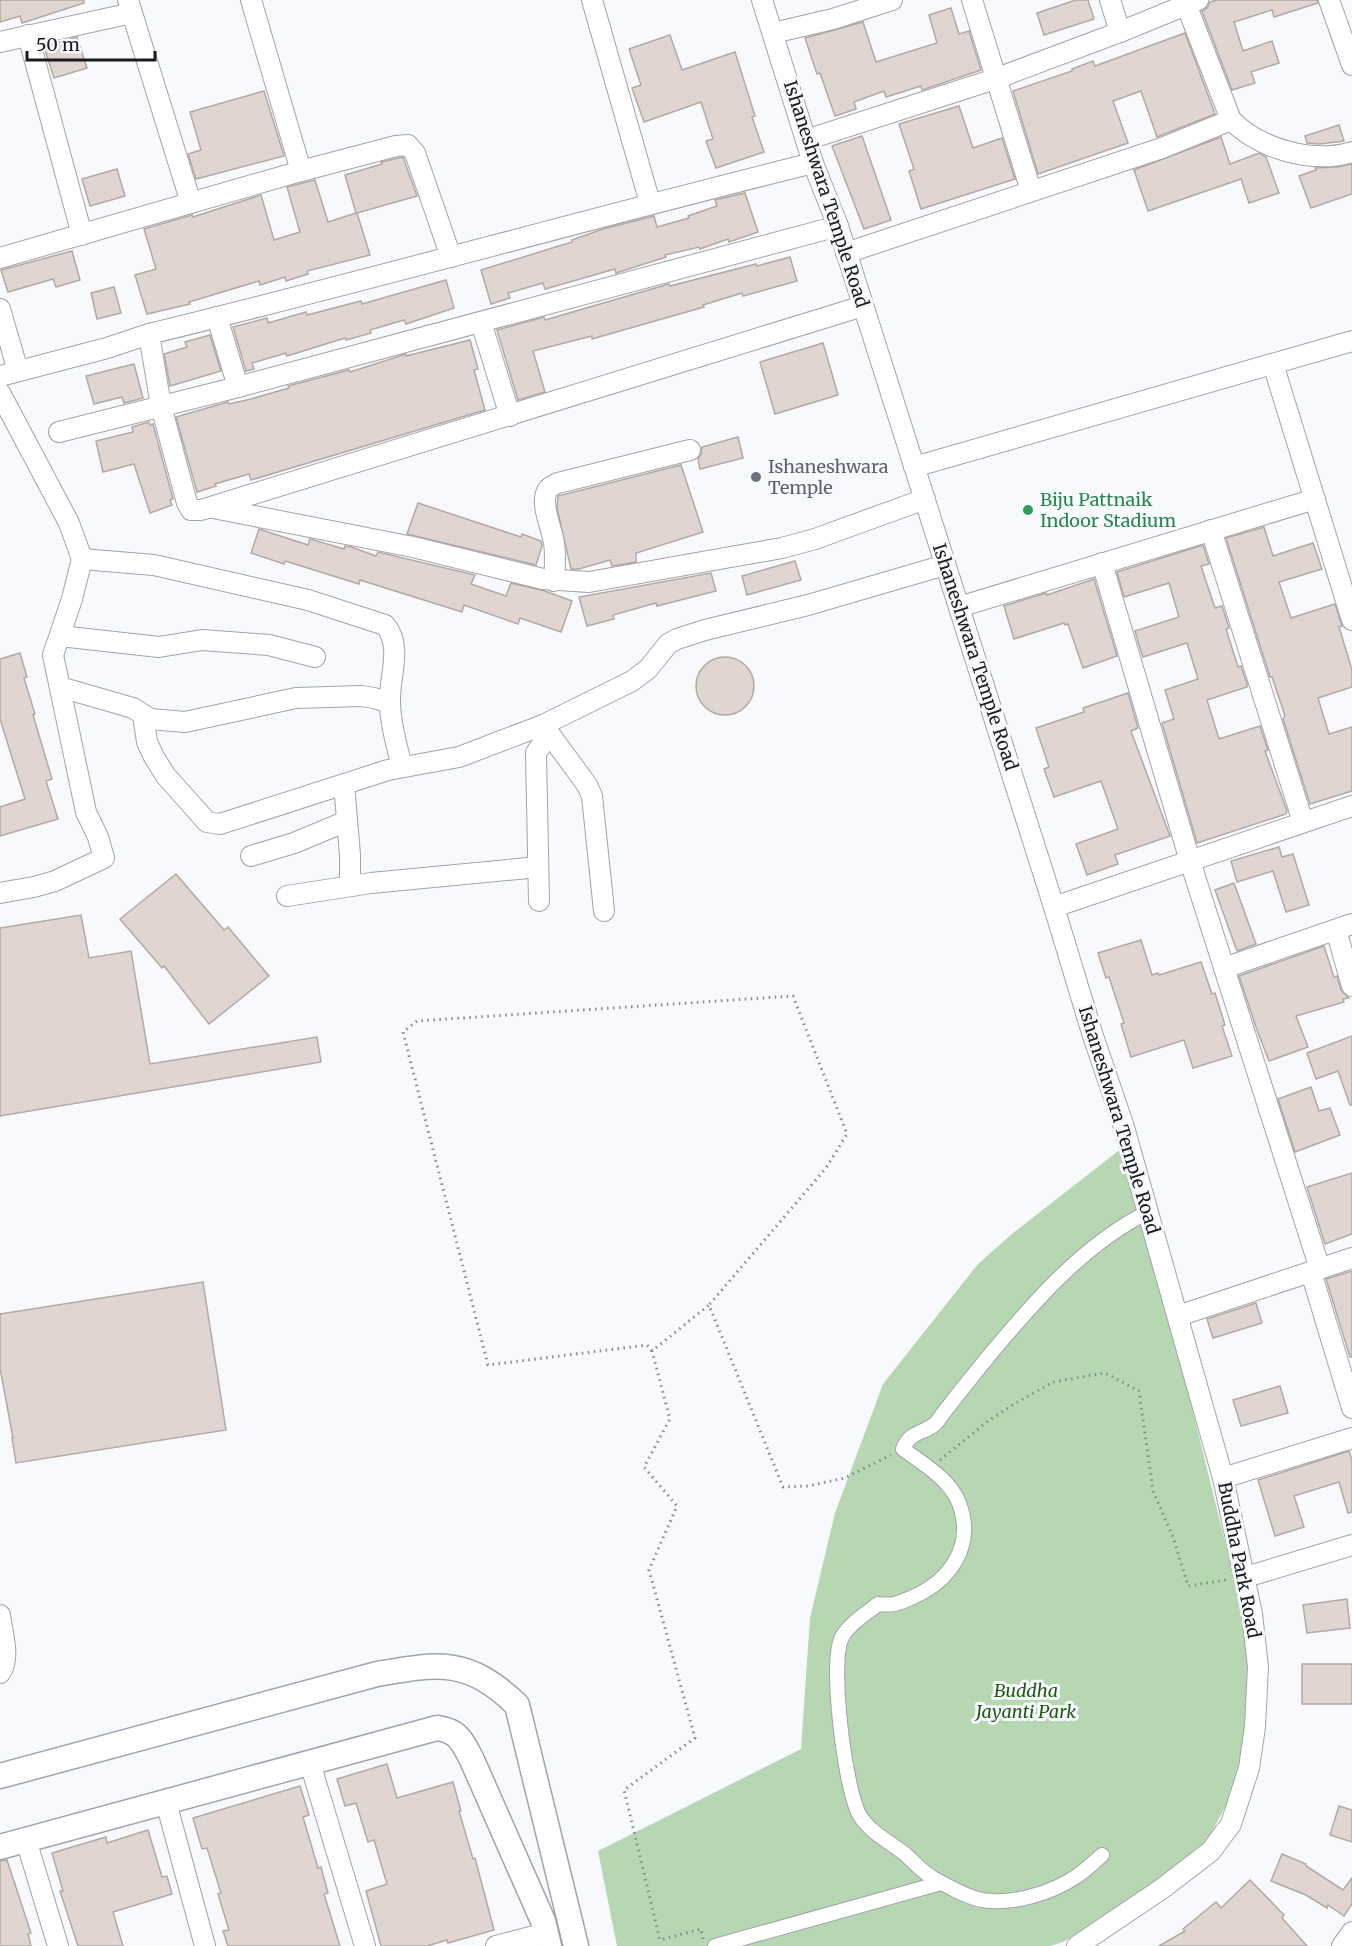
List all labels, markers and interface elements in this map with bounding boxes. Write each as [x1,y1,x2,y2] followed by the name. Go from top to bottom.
[27,24,154,62] scale bar
[36,33,80,56] text: 50 m
[779,77,874,310] street label: Ishaneshwara Temple Road
[768,455,889,499] place label: Ishaneshwara Temple
[749,470,763,484] marker: Ishaneshwara Temple
[1040,488,1176,532] place label: Biju Pattnaik Indoor Stadium
[1021,503,1035,517] marker: Biju Pattnaik Indoor Stadium
[928,540,1023,773] street label: Ishaneshwara Temple Road
[1074,1003,1165,1237] street label: Ishaneshwara Temple Road
[1213,1480,1266,1640] street label: Buddha Park Road
[974,1679,1076,1723] park label: Buddha Jayanti Park

